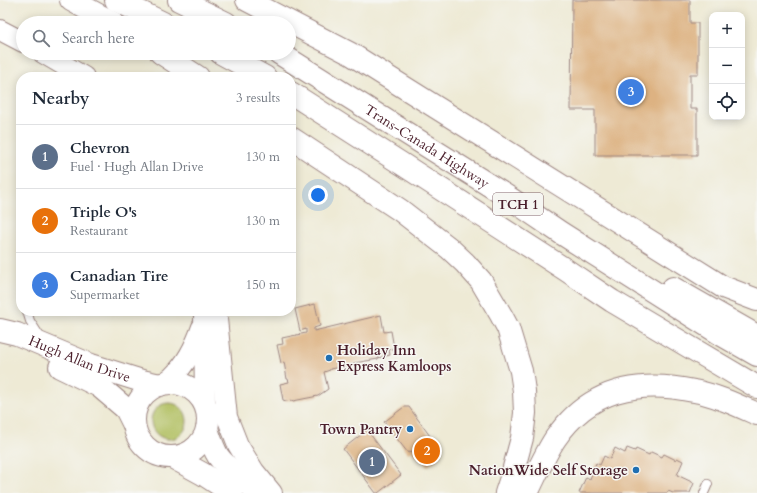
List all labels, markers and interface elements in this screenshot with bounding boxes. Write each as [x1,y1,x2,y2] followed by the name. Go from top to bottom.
[709,12,745,120] map controls
[709,12,745,48] button: +
[16,16,296,60] search box
[30,27,52,49] icon: search
[62,28,135,48] text: Search here
[709,48,745,84] button: −
[618,77,644,107] pin: 3
[709,84,745,120] button: locate
[32,87,89,110] text: Nearby
[236,89,280,107] text: 3 results
[361,100,494,193] street label: Trans-Canada Highway
[70,138,130,158] text: Chevron
[42,148,48,166] text: 1
[246,148,280,166] text: 130 m
[70,158,204,176] text: Fuel · Hugh Allan Drive
[308,185,328,205] your location
[493,193,543,215] road number: TCH 1
[70,202,137,222] text: Triple O's
[42,212,48,230] text: 2
[246,212,280,230] text: 130 m
[70,222,128,240] text: Restaurant
[70,266,168,286] text: Canadian Tire
[42,276,48,294] text: 3
[246,276,280,294] text: 150 m
[70,286,140,304] text: Supermarket
[26,331,133,387] street label: Hugh Allan Drive
[337,341,452,376] place label: Holiday Inn Express Kamloops
[324,353,334,363] marker: Holiday Inn Express Kamloops
[319,420,402,439] place label: Town Pantry
[405,424,415,434] marker: Town Pantry
[414,436,440,466] pin: 2
[359,447,385,477] pin: 1
[469,461,628,480] place label: NationWide Self Storage
[631,465,641,475] marker: NationWide Self Storage

